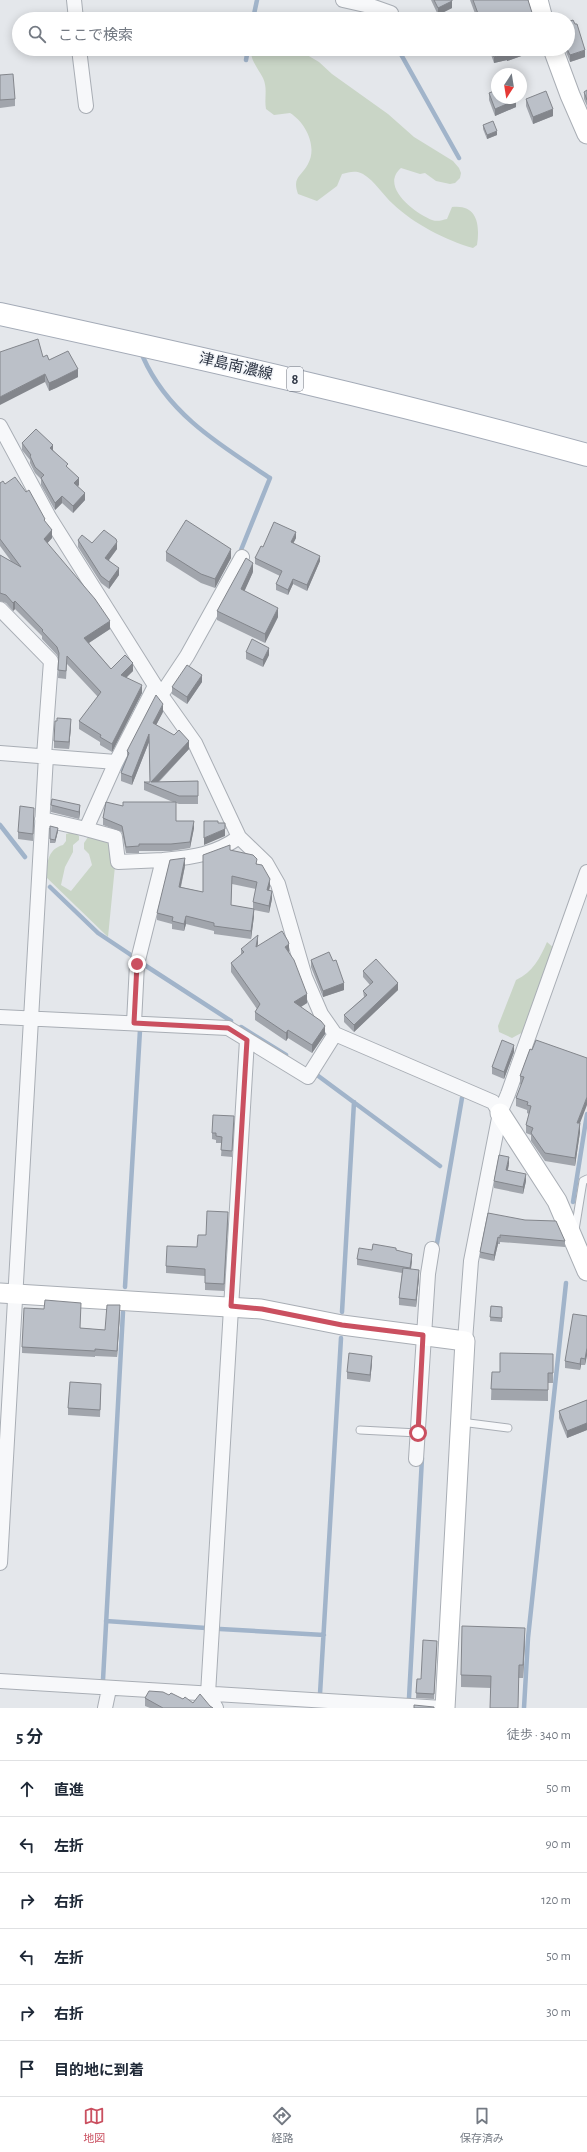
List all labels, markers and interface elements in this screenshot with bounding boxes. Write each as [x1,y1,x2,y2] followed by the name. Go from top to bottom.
[12,12,575,56] search box
[26,23,48,45] icon: search
[58,28,133,43] text: ここで検索
[491,68,527,104] north arrow
[198,350,274,382] street label: 津島南濃線
[287,367,303,391] road number: 8
[128,955,146,973] route end
[409,1424,427,1442] route start
[16,1728,43,1745] text: 5 分
[507,1729,571,1742] text: 徒歩 · 340 m
[16,1778,38,1800] icon: ahead
[546,1782,571,1795] text: 50 m
[54,1783,84,1798] text: 直進
[16,1834,38,1856] icon: left
[545,1838,571,1851] text: 90 m
[54,1839,84,1854] text: 左折
[16,1890,38,1912] icon: right
[541,1894,571,1907] text: 120 m
[54,1895,84,1910] text: 右折
[16,1946,38,1968] icon: left
[546,1950,571,1963] text: 50 m
[54,1951,84,1966] text: 左折
[16,2002,38,2024] icon: right
[546,2006,571,2019] text: 30 m
[54,2007,84,2022] text: 右折
[16,2058,38,2080] icon: arrive
[54,2063,144,2078] text: 目的地に到着
[83,2105,105,2145] tab: 地図
[271,2105,293,2145] tab: 経路
[460,2105,504,2145] tab: 保存済み

